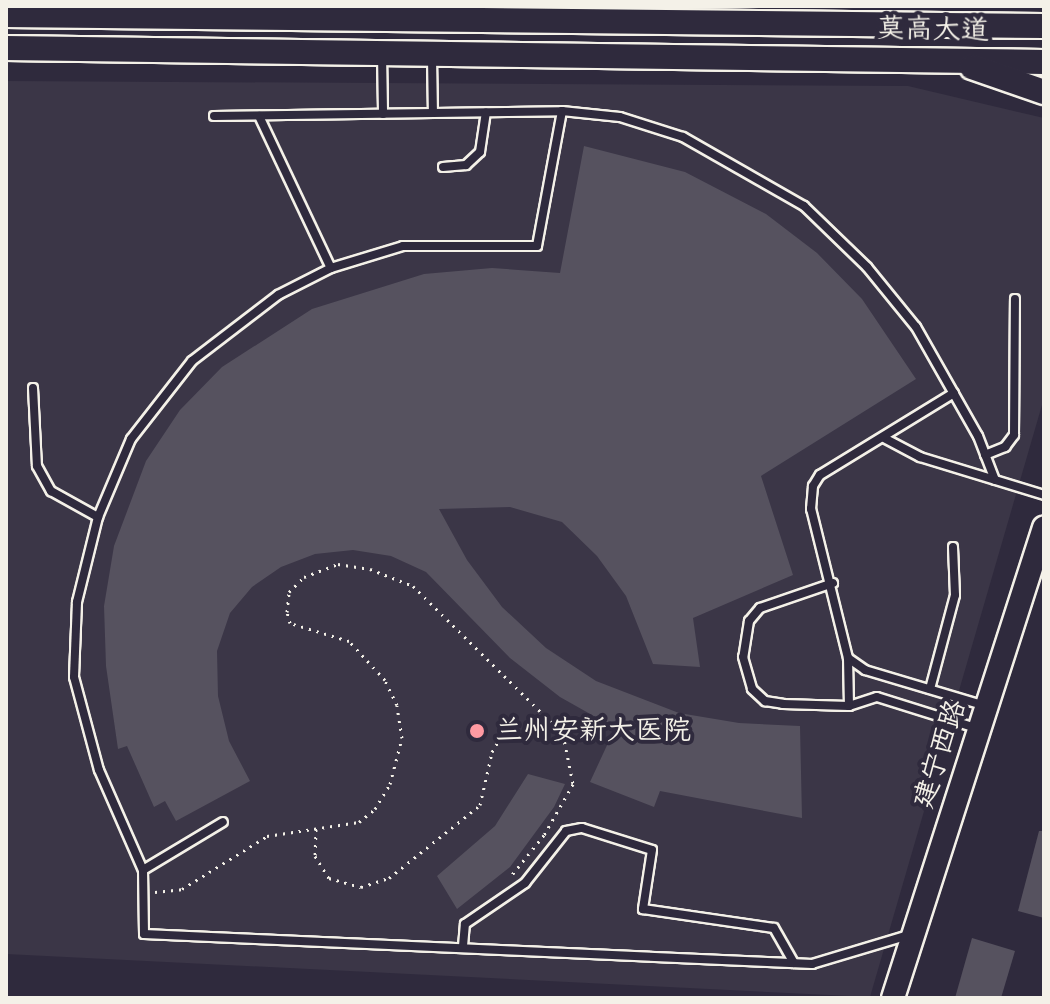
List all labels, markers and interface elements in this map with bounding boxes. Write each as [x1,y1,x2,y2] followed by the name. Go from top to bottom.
[877,12,989,48] street label: 莫高大道
[907,696,973,812] street label: 建宁西路
[495,714,691,748] place label: 兰州安新大医院
[466,720,488,742] marker: 兰州安新大医院

